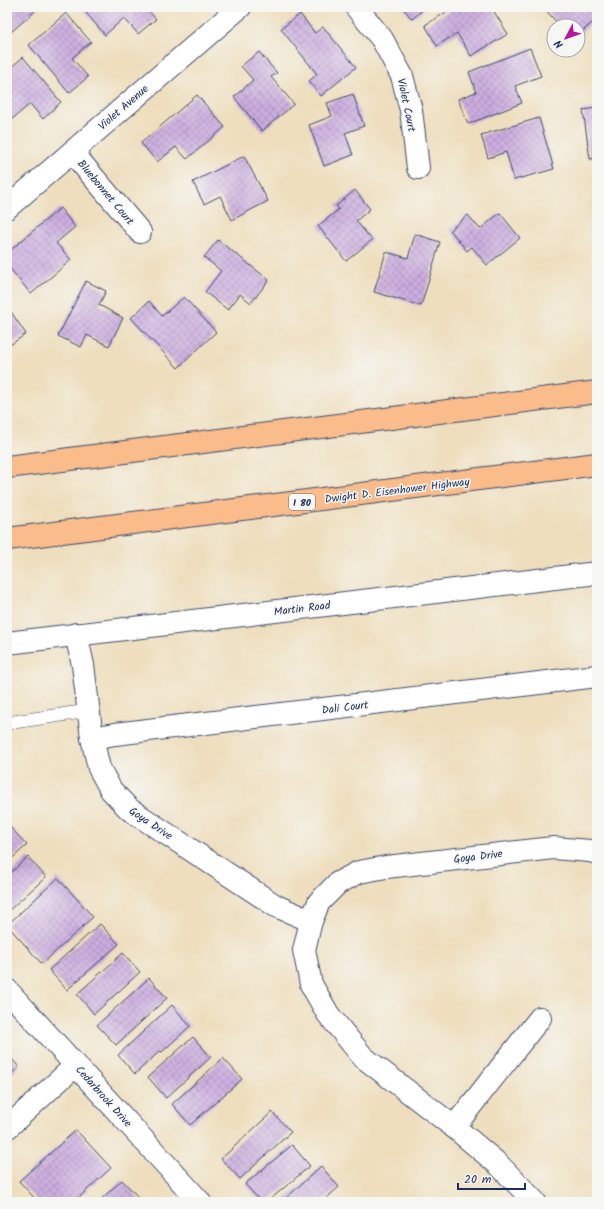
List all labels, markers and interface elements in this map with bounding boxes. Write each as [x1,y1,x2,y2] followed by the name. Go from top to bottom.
[546,18,586,58] north arrow
[550,35,568,52] text: N
[392,77,421,134] street label: Violet Court
[94,81,153,135] street label: Violet Avenue
[72,156,139,230] street label: Bluebonnet Court
[324,473,471,509] street label: Dwight D. Eisenhower Highway
[289,494,315,510] road number: I 80
[273,597,332,621] street label: Martin Road
[321,696,370,720] street label: Dali Court
[125,803,176,845] street label: Goya Drive
[453,845,504,869] street label: Goya Drive
[71,1062,136,1132] street label: Cedarbrook Drive
[458,1165,525,1191] scale bar
[464,1170,492,1189] text: 20 m

